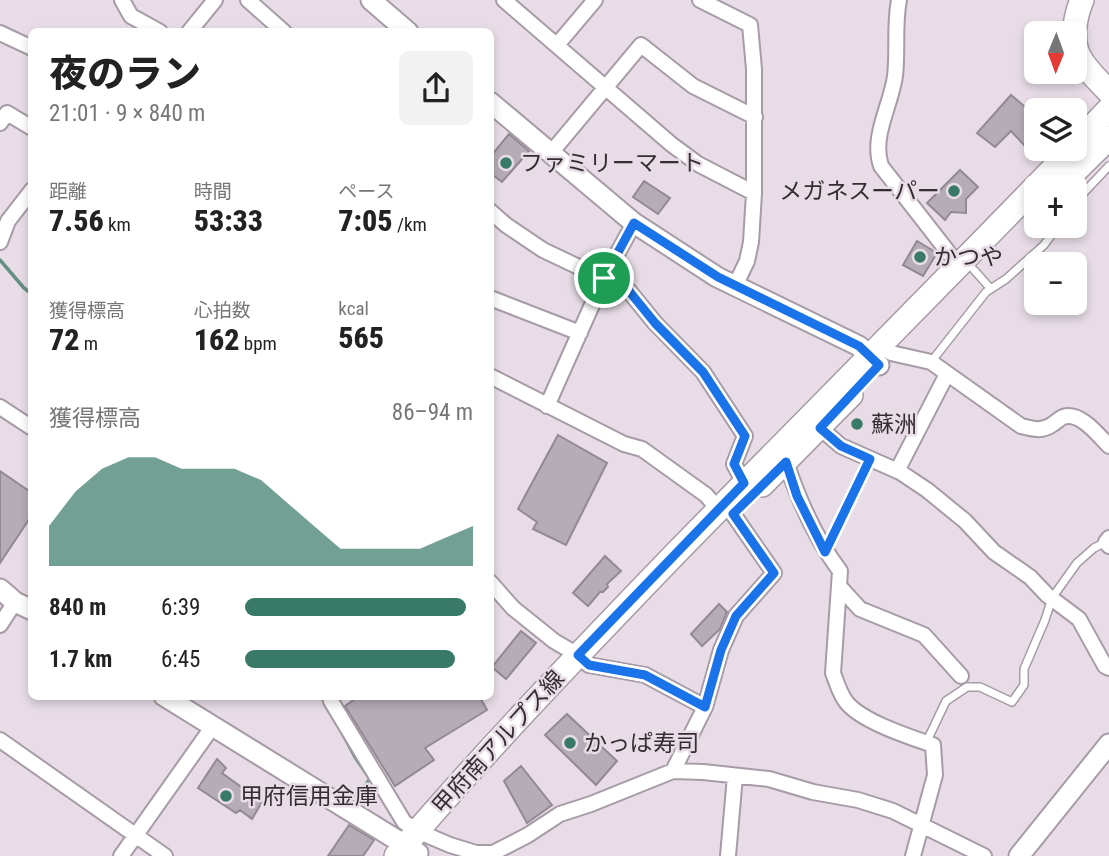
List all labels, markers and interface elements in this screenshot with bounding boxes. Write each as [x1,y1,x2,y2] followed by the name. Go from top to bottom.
[1024,21,1087,84] north arrow
[1024,21,1087,315] map controls
[399,51,473,125] button: share
[49,52,201,96] text: 夜のラン
[1024,98,1087,161] button: layers
[49,100,205,127] text: 21:01 · 9 × 840 m
[520,150,704,177] place label: ファミリーマート
[498,155,514,171] marker: ファミリーマート
[1024,175,1087,238] button: +
[779,178,940,205] place label: メガネスーパー
[49,180,87,203] text: 距離
[194,180,232,203] text: 時間
[338,180,394,203] text: ペース
[946,183,962,199] marker: メガネスーパー
[49,203,104,238] text: 7.56
[194,203,263,238] text: 53:33
[338,203,393,238] text: 7:05
[104,213,131,236] text: km
[393,213,427,236] text: /km
[934,244,1003,271] place label: かつや
[574,248,634,308] pin
[912,249,928,265] marker: かつや
[1024,252,1087,315] button: −
[585,259,623,297] icon: arrive
[338,297,369,320] text: kcal
[49,299,125,322] text: 獲得標高
[194,299,251,322] text: 心拍数
[338,320,384,355] text: 565
[49,322,80,357] text: 72
[194,322,239,357] text: 162
[80,332,98,355] text: m
[239,332,277,355] text: bpm
[392,399,473,426] text: 86–94 m
[49,405,141,432] text: 獲得標高
[871,411,917,438] place label: 蘇洲
[849,416,865,432] marker: 蘇洲
[49,594,106,621] text: 840 m
[161,594,200,621] text: 6:39
[49,646,112,673] text: 1.7 km
[161,646,200,673] text: 6:45
[427,665,570,820] street label: 甲府南アルプス線
[584,730,699,757] place label: かっぱ寿司
[562,735,578,751] marker: かっぱ寿司
[240,783,378,810] place label: 甲府信用金庫
[218,788,234,804] marker: 甲府信用金庫

